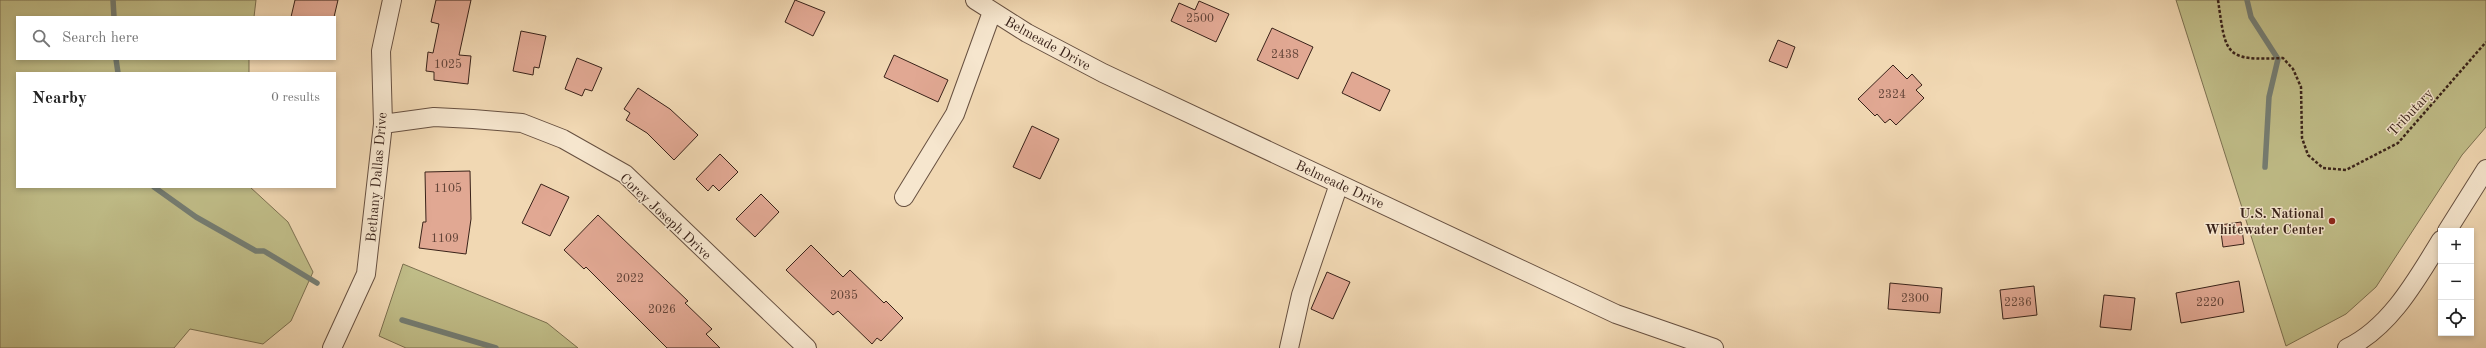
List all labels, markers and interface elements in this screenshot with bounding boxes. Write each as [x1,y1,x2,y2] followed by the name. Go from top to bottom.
[1186,12,1214,25] house number: 2500
[1002,15,1093,73] street label: Belmeade Drive
[16,16,336,60] search box
[30,27,52,49] icon: search
[62,31,139,46] text: Search here
[1271,49,1299,61] house number: 2438
[434,58,462,71] house number: 1025
[2385,86,2436,139] street label: Tributary
[1878,89,1906,101] house number: 2324
[32,90,87,107] text: Nearby
[271,91,320,104] text: 0 results
[364,112,390,243] street label: Bethany Dallas Drive
[1293,158,1386,211] street label: Belmeade Drive
[617,171,714,263] street label: Corey Joseph Drive
[434,182,462,195] house number: 1105
[2205,207,2324,237] place label: U.S. National Whitewater Center
[2327,216,2337,226] marker: U.S. National Whitewater Center
[2438,228,2474,336] map controls
[2438,228,2474,264] button: +
[431,233,459,245] house number: 1109
[2438,264,2474,300] button: −
[616,273,644,285] house number: 2022
[830,289,858,302] house number: 2035
[1901,293,1929,305] house number: 2300
[2004,297,2032,309] house number: 2236
[2196,297,2224,309] house number: 2220
[2438,300,2474,336] button: locate
[648,304,676,316] house number: 2026

